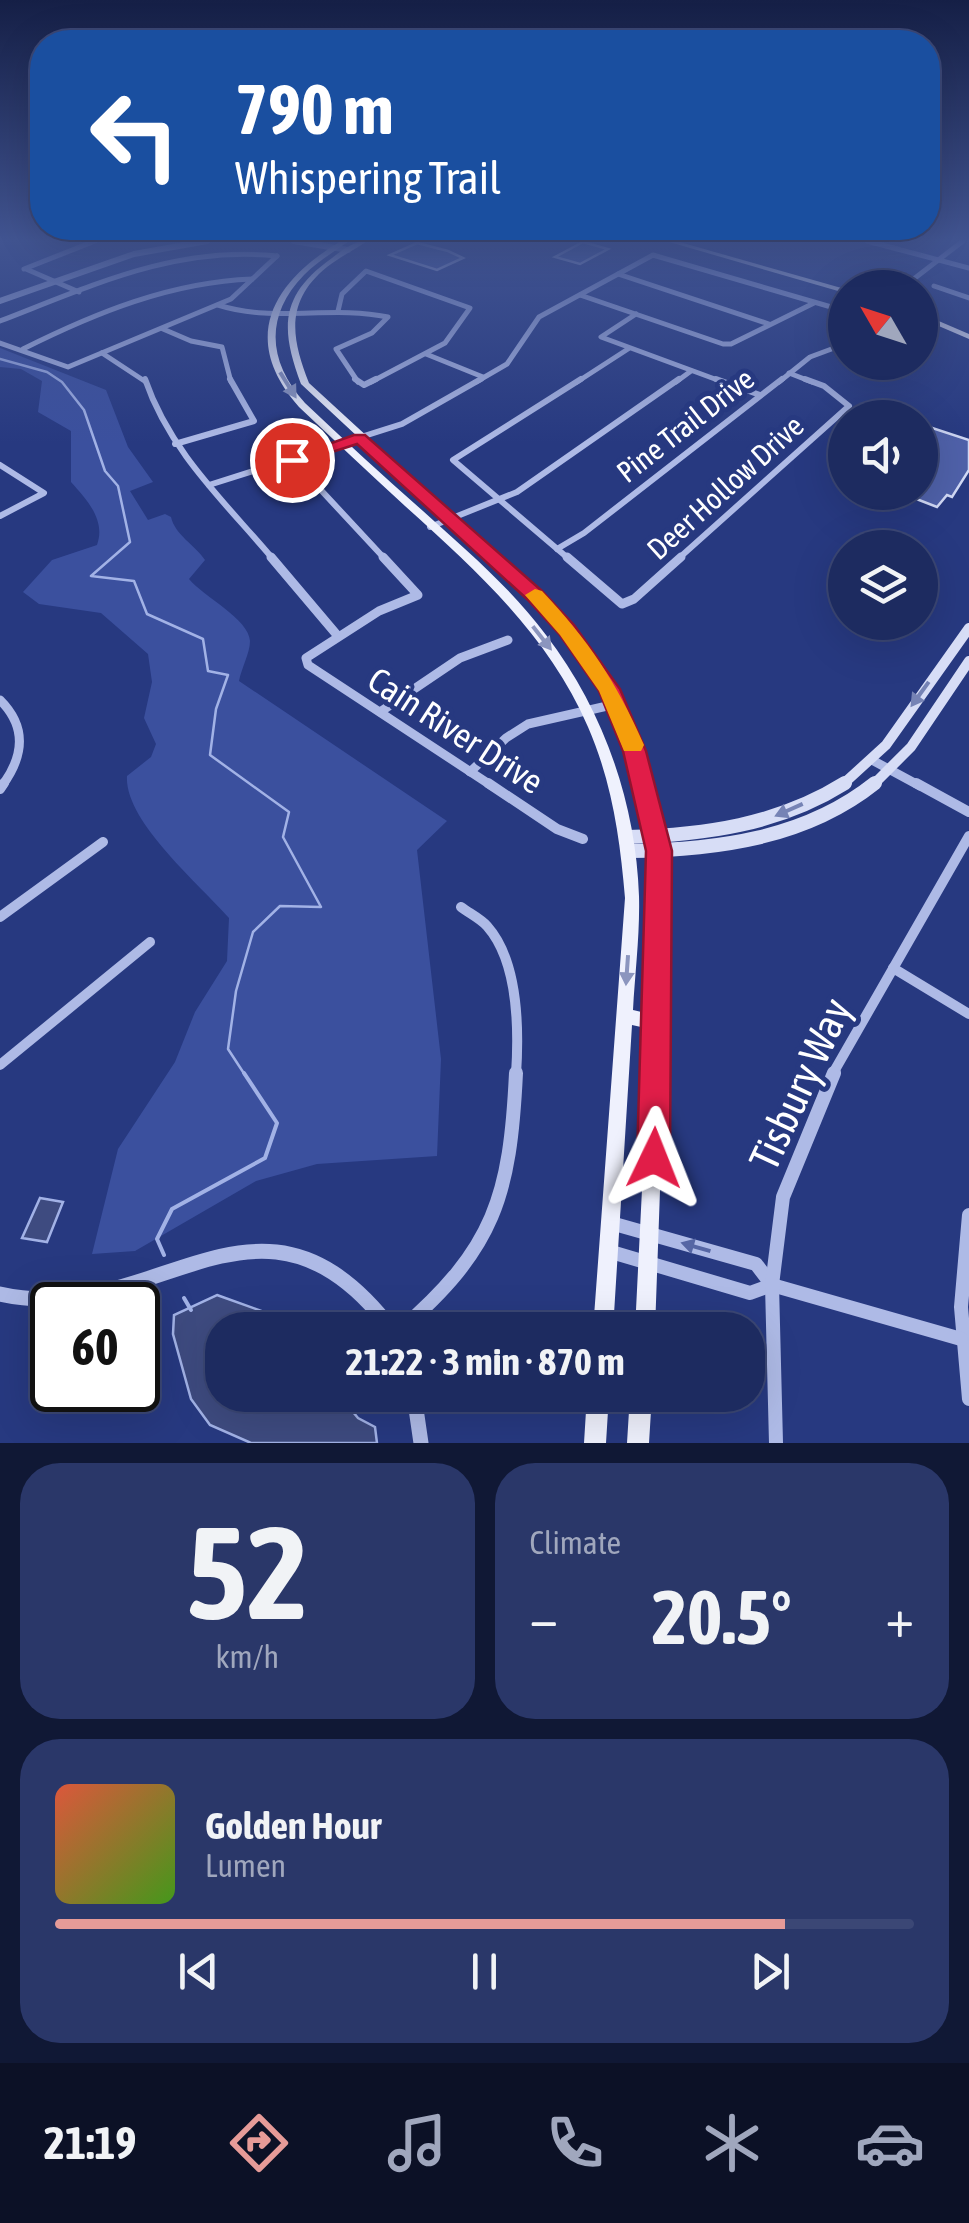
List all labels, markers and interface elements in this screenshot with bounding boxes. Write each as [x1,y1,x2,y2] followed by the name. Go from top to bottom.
[235,69,394,149] text: 790 m
[70,70,200,200] icon: left
[235,152,501,204] text: Whispering Trail
[828,270,938,380] north arrow
[828,270,938,640] map controls
[610,361,760,489] street label: Pine Trail Drive
[278,371,297,398] one-way arrow
[828,400,938,510] button: sound
[640,408,810,566] street label: Deer Hollow Drive
[250,418,335,503] pin
[265,433,320,488] icon: arrive
[828,530,938,640] button: layers
[531,625,552,651] one-way arrow
[361,659,551,801] street label: Cain River Drive
[911,681,931,707] one-way arrow
[774,802,804,818] one-way arrow
[619,954,635,986] one-way arrow
[739,991,861,1177] street label: Tisbury Way
[602,1106,706,1210] position arrow
[680,1239,711,1254] one-way arrow
[30,1282,160,1412] speed limit sign: 60
[345,1340,625,1383] text: 21:22 · 3 min · 870 m
[186,1498,308,1647] text: 52
[530,1524,621,1561] text: Climate
[652,1574,792,1660] text: 20.5°
[530,1586,558,1649] text: −
[885,1586,914,1649] text: +
[216,1638,279,1675] text: km/h
[205,1804,381,1847] text: Golden Hour
[205,1847,286,1884] text: Lumen
[171,1944,226,1999] icon: previous
[457,1944,512,1999] icon: pause
[743,1944,798,1999] icon: next
[224,2108,294,2178] icon: directions
[382,2108,452,2178] icon: music
[540,2108,610,2178] icon: phone
[697,2108,767,2178] icon: climate
[855,2108,925,2178] icon: car
[44,2117,136,2169] text: 21:19

